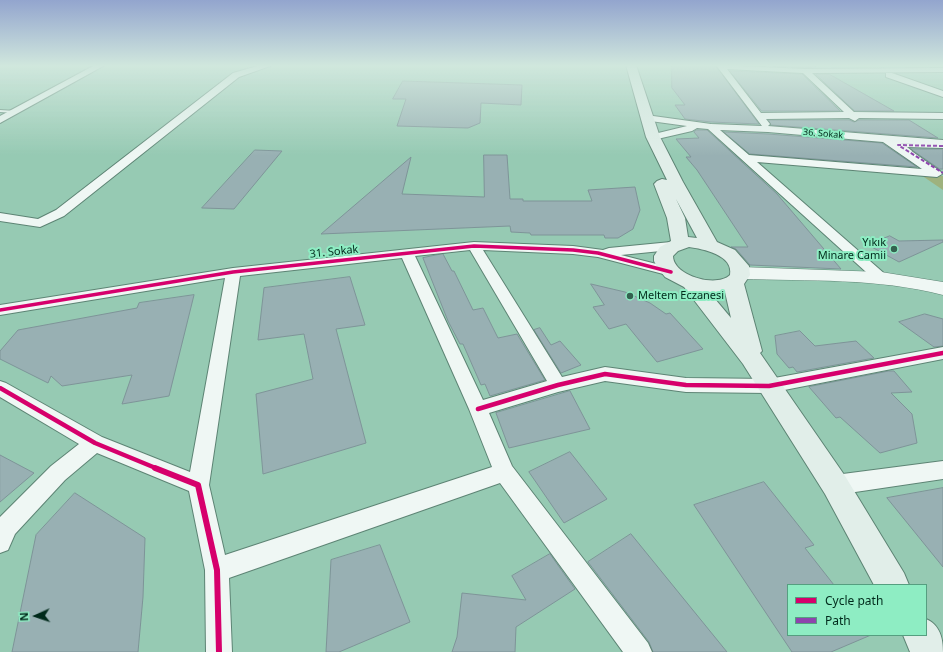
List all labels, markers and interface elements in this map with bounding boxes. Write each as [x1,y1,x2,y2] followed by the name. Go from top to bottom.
[803,127,843,141] street label: 36. Sokak
[818,236,886,262] place label: Yıkık Minare Camii
[309,243,359,261] street label: 31. Sokak
[889,244,899,254] marker: Yıkık Minare Camii
[638,289,724,303] place label: Meltem Eczanesi
[625,291,635,301] marker: Meltem Eczanesi
[787,584,927,636] legend
[825,592,883,609] text: Cycle path
[16,596,56,636] north arrow
[16,612,31,622] text: N
[825,612,851,629] text: Path

